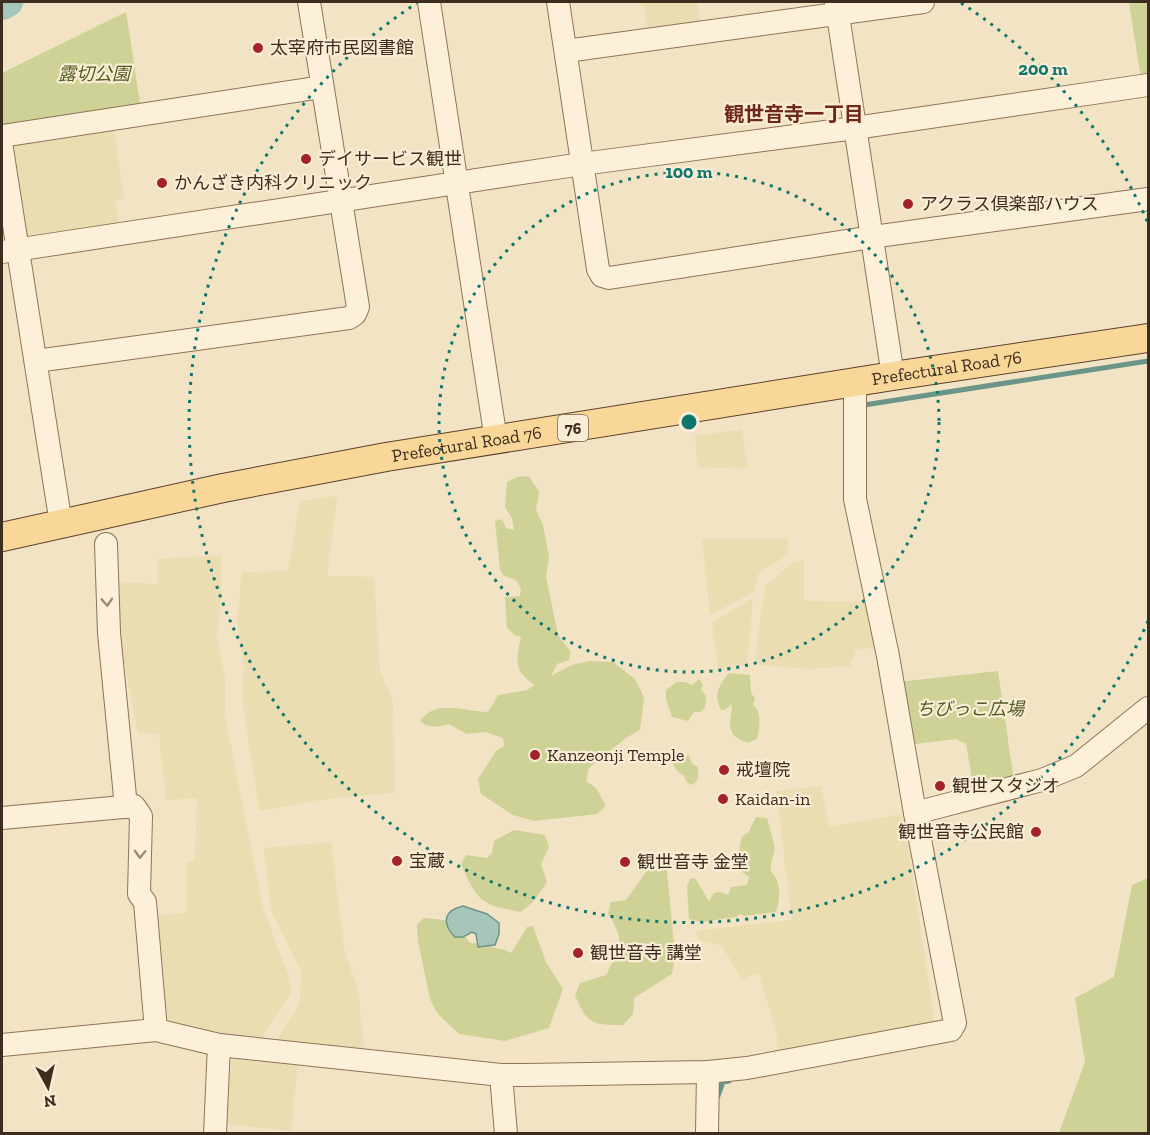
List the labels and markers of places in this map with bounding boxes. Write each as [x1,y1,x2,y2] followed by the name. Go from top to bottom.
[270,37,414,59] place label: 太宰府市民図書館
[251,41,265,55] marker: 太宰府市民図書館
[318,148,462,170] place label: デイサービス観世
[299,152,313,166] marker: デイサービス観世
[174,172,372,194] place label: かんざき内科クリニック
[155,176,169,190] marker: かんざき内科クリニック
[920,193,1099,215] place label: アクラス倶楽部ハウス
[901,197,915,211] marker: アクラス倶楽部ハウス
[679,412,699,432] centre of rings
[547,744,684,766] place label: Kanzeonji Temple
[528,748,542,762] marker: Kanzeonji Temple
[736,759,790,781] place label: 戒壇院
[717,763,731,777] marker: 戒壇院
[952,775,1060,797] place label: 観世スタジオ
[933,779,947,793] marker: 観世スタジオ
[735,788,811,810] place label: Kaidan-in
[716,792,730,806] marker: Kaidan-in
[898,821,1024,843] place label: 観世音寺公民館
[1029,825,1043,839] marker: 観世音寺公民館
[409,850,445,872] place label: 宝蔵
[637,851,749,873] place label: 観世音寺 金堂
[390,854,404,868] marker: 宝蔵
[618,855,632,869] marker: 観世音寺 金堂
[590,942,702,964] place label: 観世音寺 講堂
[571,946,585,960] marker: 観世音寺 講堂

